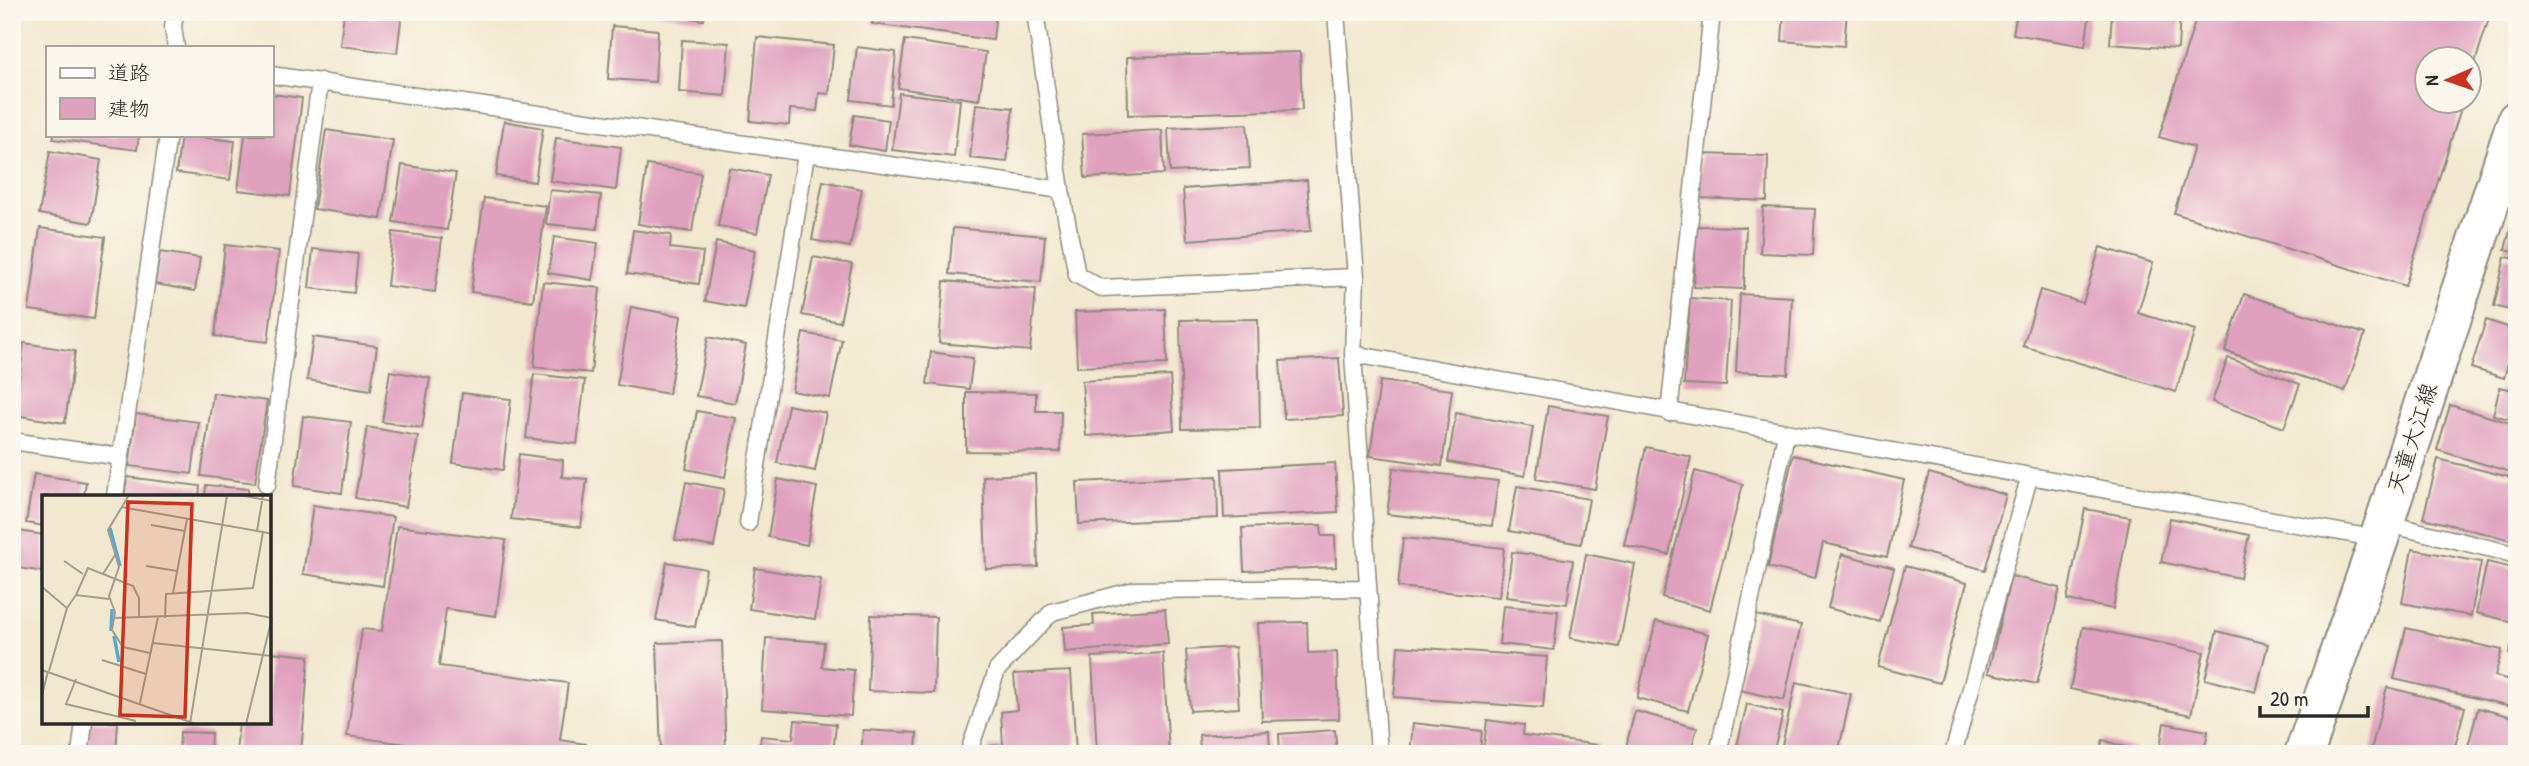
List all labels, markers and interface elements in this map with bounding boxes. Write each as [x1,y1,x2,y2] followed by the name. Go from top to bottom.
[46,46,273,136] legend
[2414,46,2484,116] north arrow
[108,58,150,87] text: 道路
[2418,75,2444,86] text: N
[108,94,150,123] text: 建物
[2379,378,2444,497] street label: 天童大江線
[42,495,271,724] inset map
[2260,675,2368,719] scale bar
[2270,684,2308,713] text: 20 m

